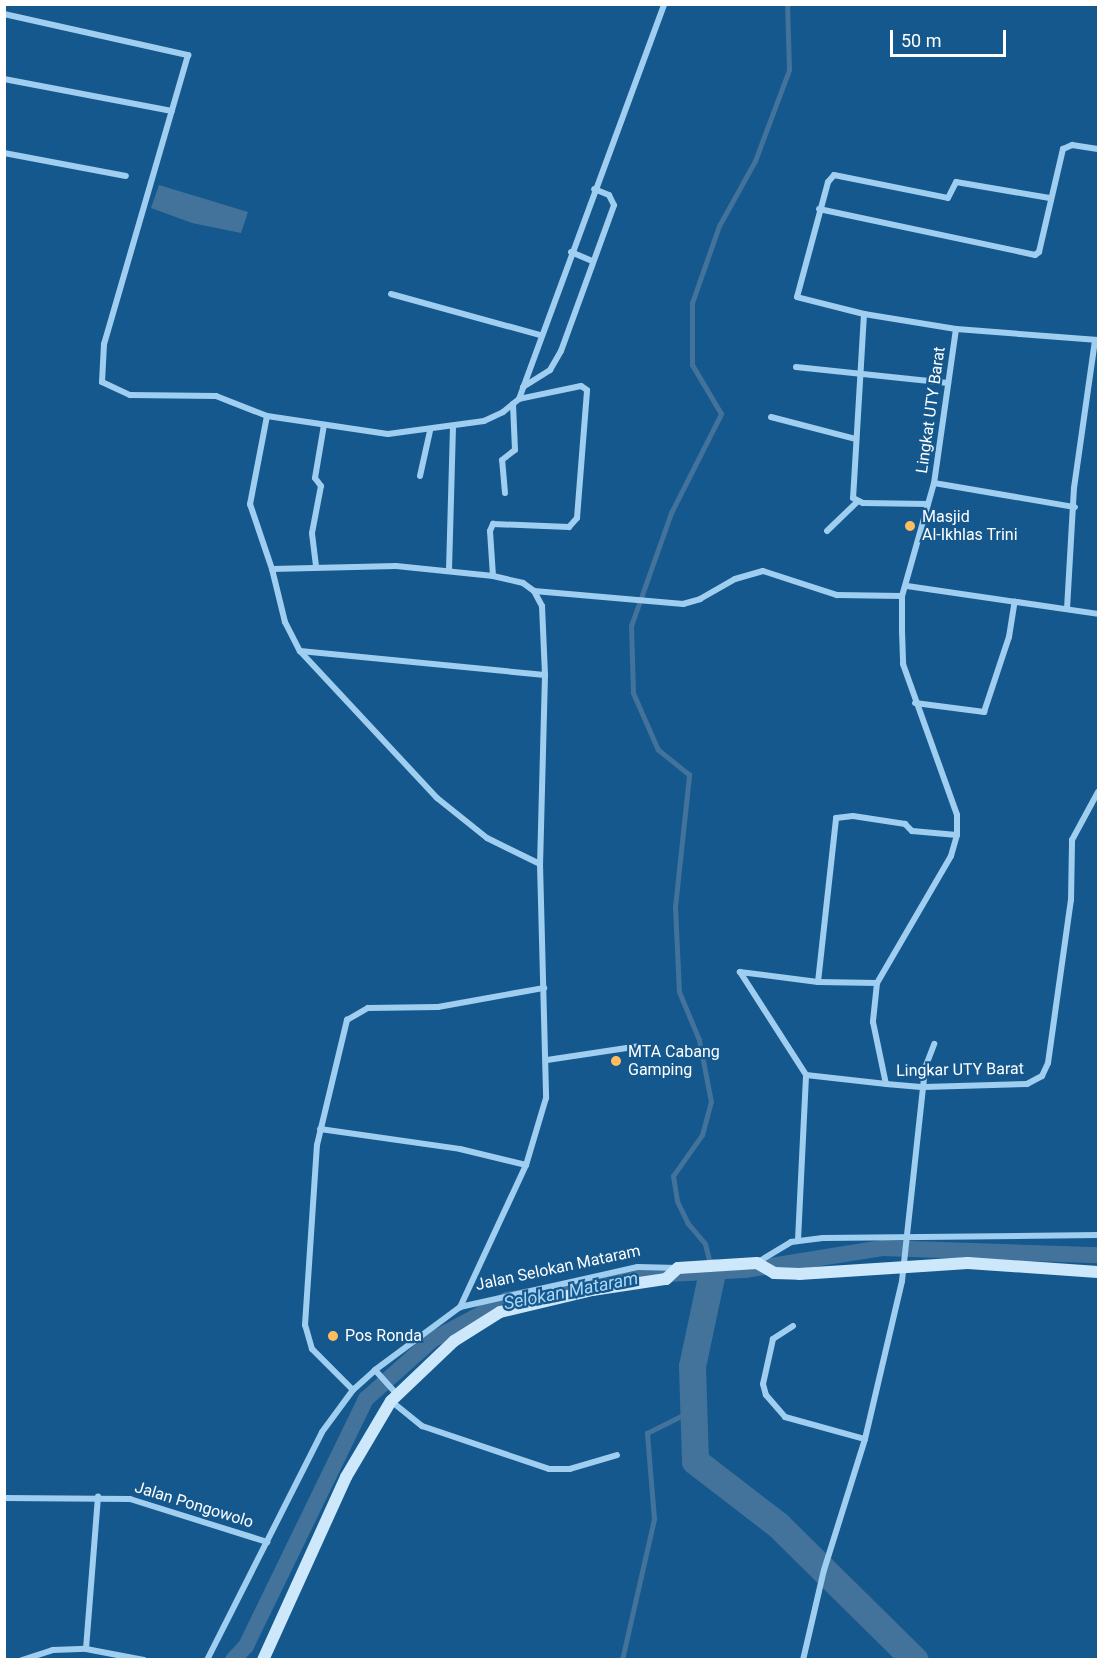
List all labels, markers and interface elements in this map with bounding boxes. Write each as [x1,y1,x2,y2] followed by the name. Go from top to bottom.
[893,18,1008,56] scale bar
[901,30,941,51] text: 50 m
[913,345,949,475] street label: Lingkat UTY Barat
[922,507,1018,545] place label: Masjid Al-Ikhlas Trini
[903,519,917,533] marker: Masjid Al-Ikhlas Trini
[628,1042,720,1080] place label: MTA Cabang Gamping
[609,1054,623,1068] marker: MTA Cabang Gamping
[896,1059,1024,1081] street label: Lingkar UTY Barat
[474,1241,642,1295] street label: Jalan Selokan Mataram
[502,1267,640,1315] water label: Selokan Mataram
[345,1326,422,1346] place label: Pos Ronda
[326,1329,340,1343] marker: Pos Ronda
[132,1478,256,1532] street label: Jalan Pongowolo

